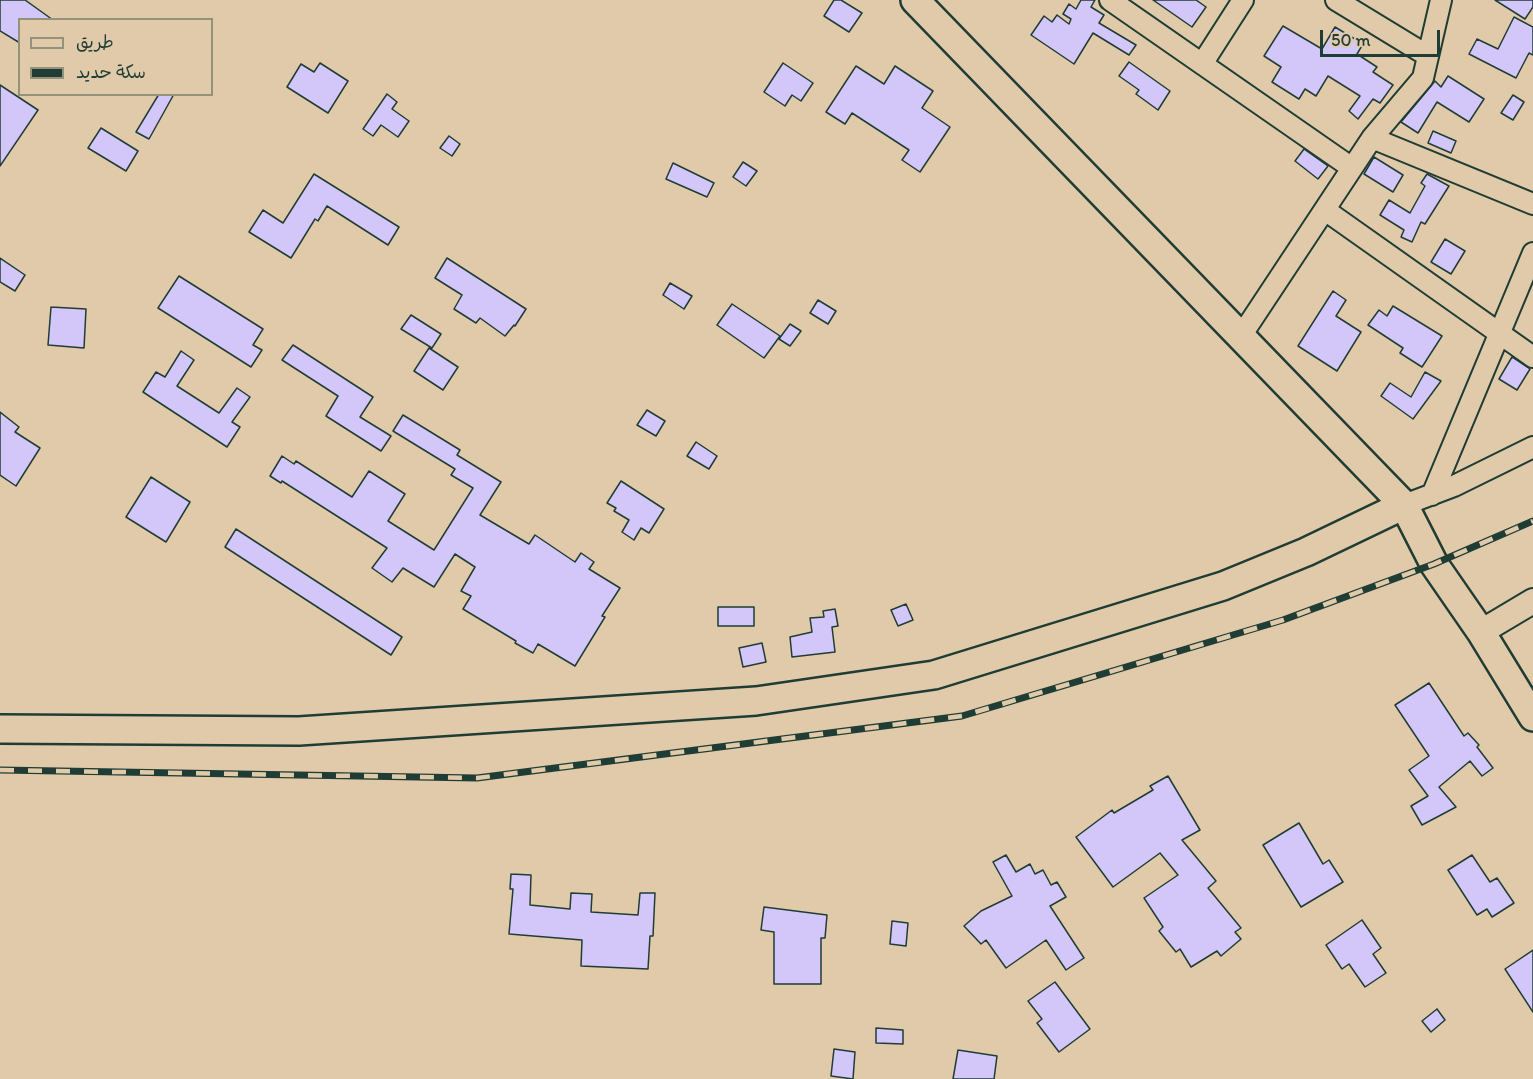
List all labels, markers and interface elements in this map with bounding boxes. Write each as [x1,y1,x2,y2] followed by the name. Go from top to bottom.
[18,18,213,96] legend
[1323,18,1443,56] scale bar
[1331,29,1371,51] text: 50 m
[76,31,114,53] text: طريق
[76,61,146,83] text: سكة حديد

